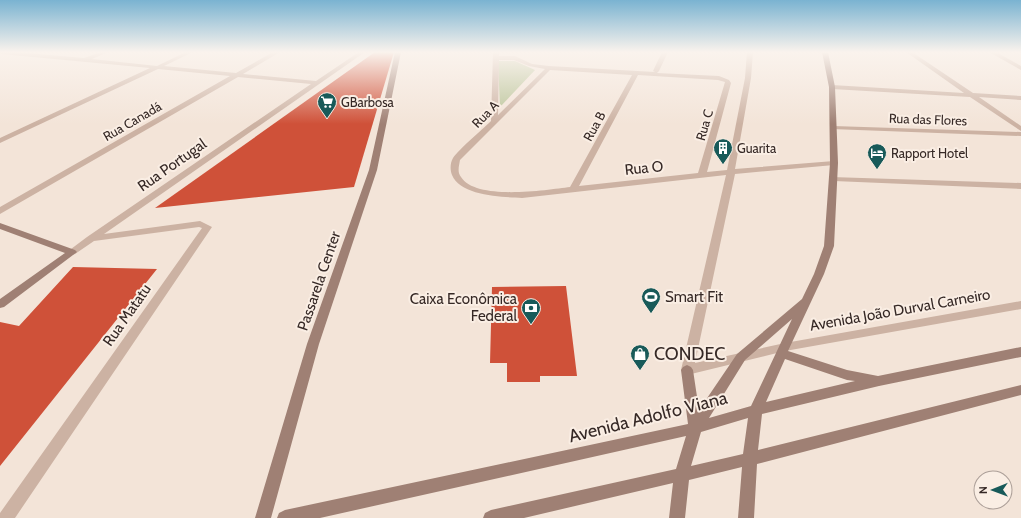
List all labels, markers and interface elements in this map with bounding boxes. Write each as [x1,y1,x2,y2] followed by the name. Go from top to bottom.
[316,91,338,119] supermarket icon: GBarbosa
[341,94,395,110] place label: GBarbosa
[100,97,165,144] street label: Rua Canadá
[468,97,502,131] street label: Rua A
[579,108,609,144] street label: Rua B
[692,108,716,142] street label: Rua C
[889,110,968,128] street label: Rua das Flores
[134,134,210,195] street label: Rua Portugal
[712,137,734,165] building icon: Guarita
[737,140,777,156] place label: Guarita
[866,142,888,170] hotel icon: Rapport Hotel
[891,145,968,161] place label: Rapport Hotel
[624,157,664,179] street label: Rua O
[294,229,345,333] street label: Passarela Center
[99,281,155,349] street label: Rua Matatu
[808,285,992,335] street label: Avenida João Durval Carneiro
[640,286,662,314] sports icon: Smart Fit
[665,288,723,306] place label: Smart Fit
[410,290,518,325] place label: Caixa Econômica Federal
[520,297,542,325] bank icon: Caixa Econômica Federal
[629,343,651,371] shop icon: CONDEC
[654,343,725,365] place label: CONDEC
[566,387,730,447] street label: Avenida Adolfo Viana
[973,470,1013,510] north arrow
[976,486,990,494] text: N

